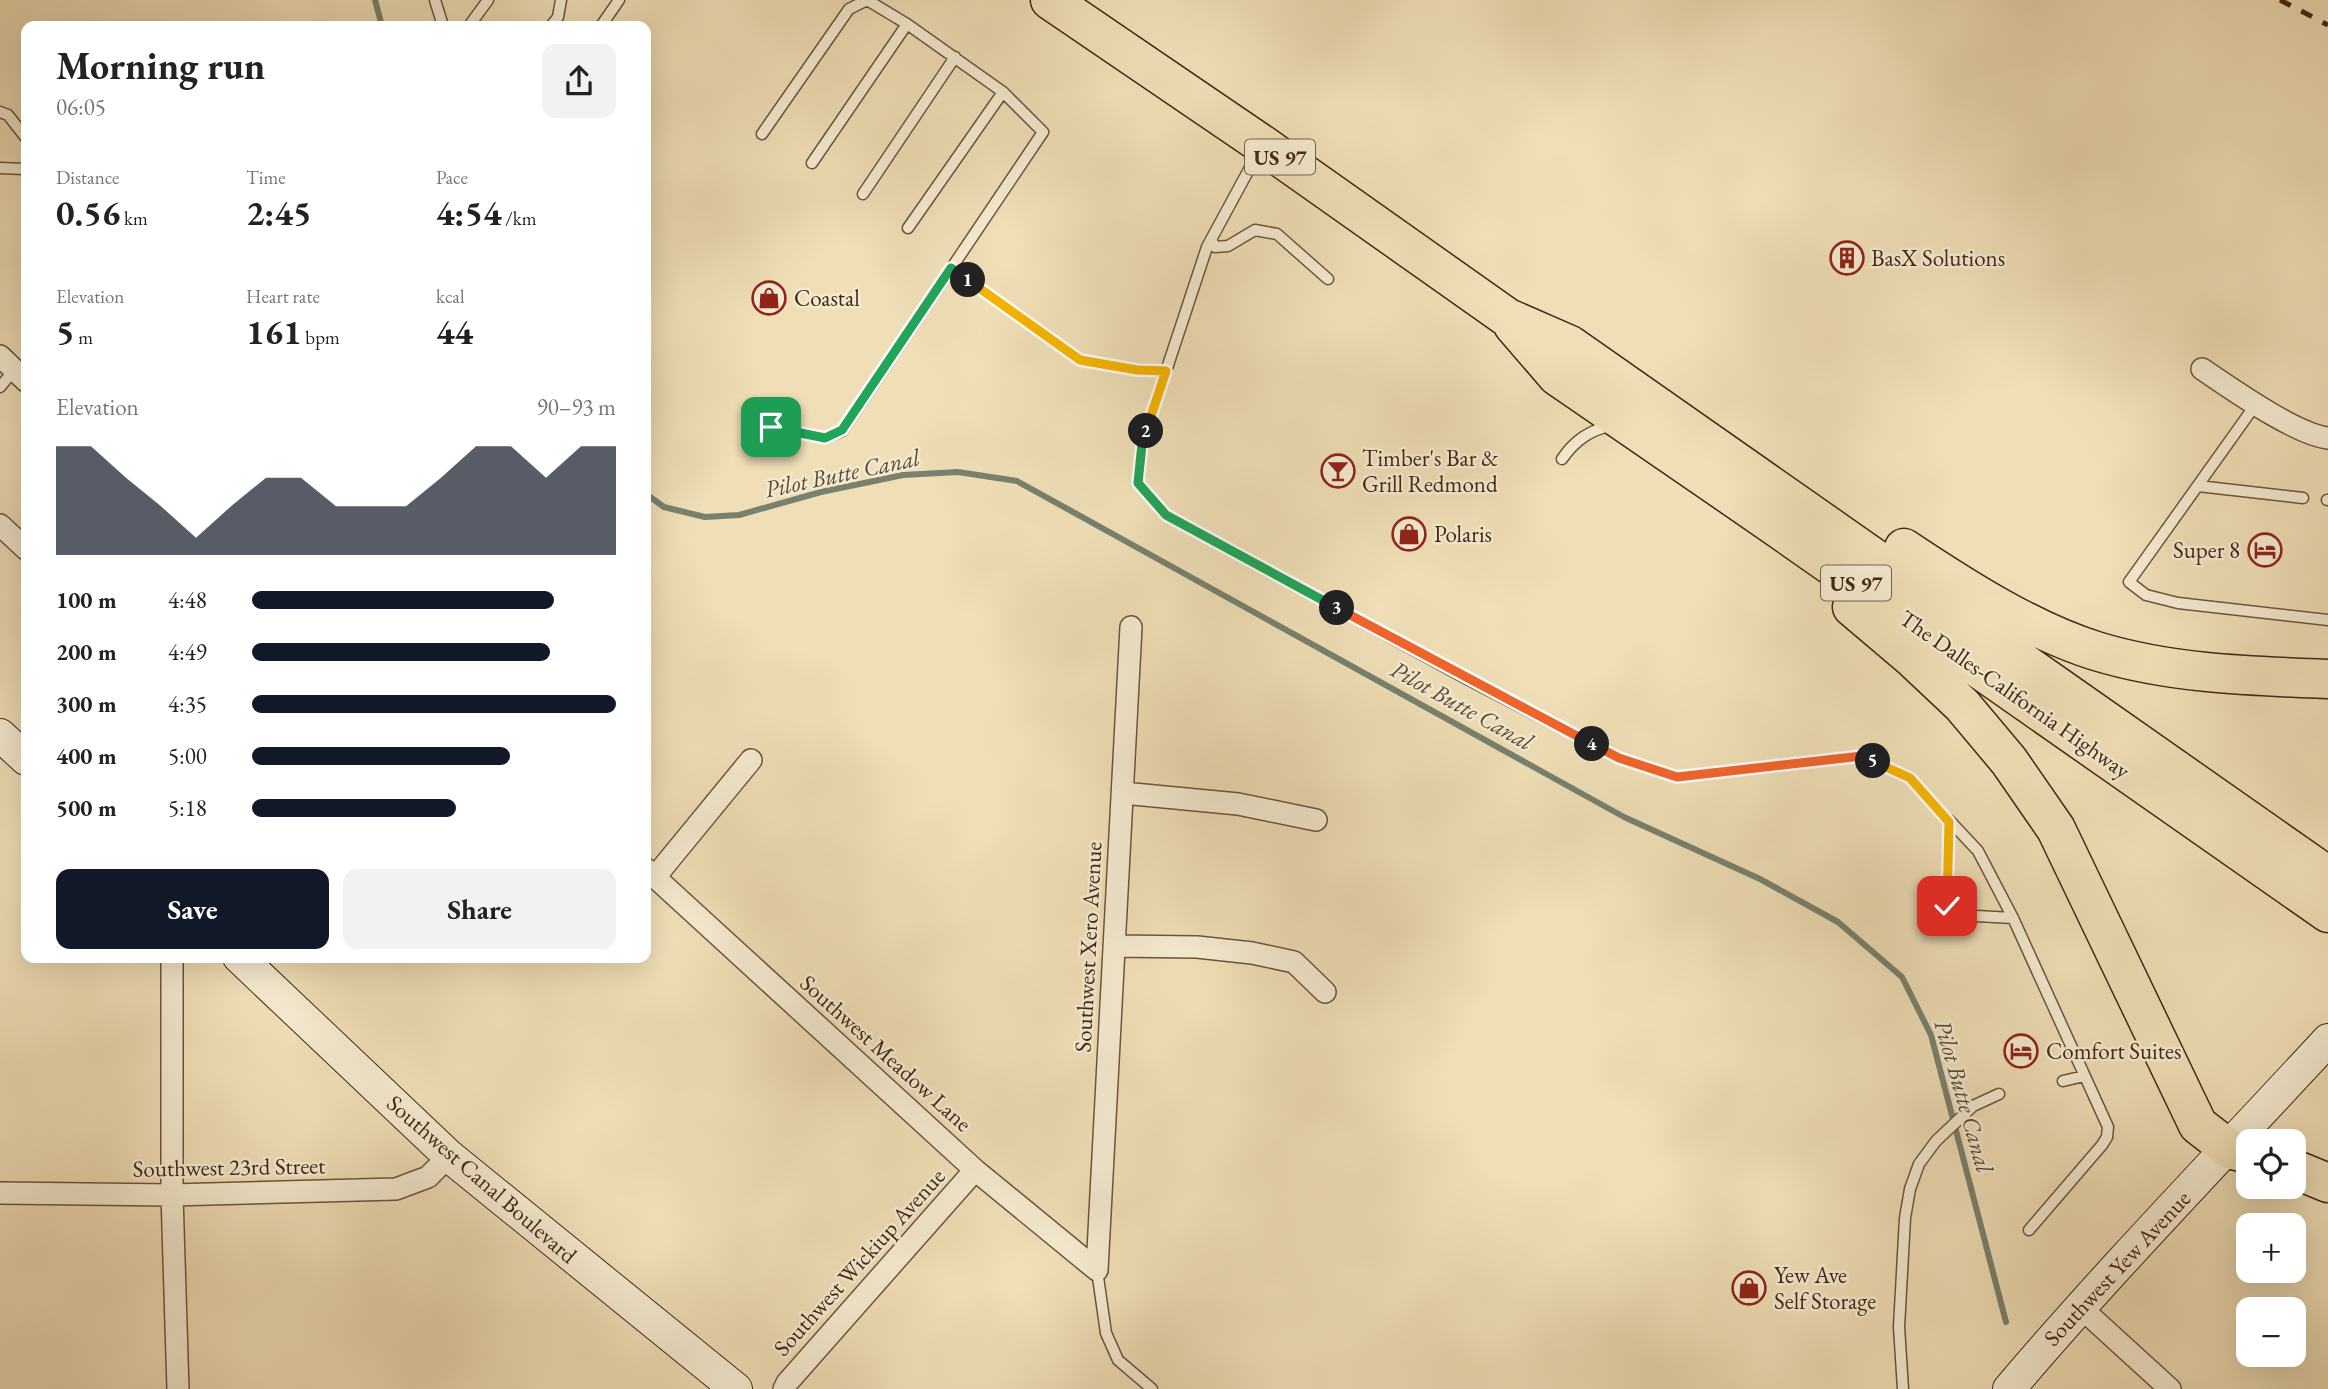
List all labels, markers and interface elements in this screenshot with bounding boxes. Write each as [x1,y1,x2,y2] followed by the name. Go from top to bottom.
[56,41,265,90] text: Morning run
[542,44,616,118] button: share
[56,92,106,122] text: 06:05
[1245,140,1315,174] road number: US 97
[56,165,119,190] text: Distance
[246,165,286,190] text: Time
[436,165,468,190] text: Pace
[56,190,120,235] text: 0.56
[246,190,311,235] text: 2:45
[436,190,501,235] text: 4:54
[120,206,148,231] text: km
[501,206,537,231] text: /km
[1828,239,1866,277] building icon: BasX Solutions
[1871,243,2005,273] place label: BasX Solutions
[950,262,986,298] pin: 1
[962,267,973,292] text: 1
[750,279,788,317] shop icon: Coastal
[794,283,860,313] place label: Coastal
[56,284,124,309] text: Elevation
[246,284,320,309] text: Heart rate
[436,284,465,309] text: kcal
[56,309,75,354] text: 5
[246,309,302,354] text: 161
[436,309,473,354] text: 44
[75,325,93,350] text: m
[302,325,340,350] text: bpm
[56,392,139,422] text: Elevation
[537,392,616,422] text: 90–93 m
[741,397,801,457] pin
[752,408,790,446] icon: arrive
[1128,414,1164,448] pin: 2
[1140,418,1151,443] text: 2
[761,441,924,505] water label: Pilot Butte Canal
[1362,443,1498,499] place label: Timber's Bar & Grill Redmond
[1319,452,1357,490] bar icon: Timber's Bar & Grill Redmond
[1390,515,1428,553] shop icon: Polaris
[1434,519,1492,549] place label: Polaris
[2246,531,2284,569] hotel icon: Super 8
[2173,535,2240,565] place label: Super 8
[1821,566,1891,600] road number: US 97
[56,585,117,615] text: 100 m
[168,585,207,615] text: 4:48
[1320,590,1354,626] pin: 3
[1331,595,1342,620] text: 3
[1894,603,2137,786] street label: The Dalles-California Highway
[56,637,117,667] text: 200 m
[168,637,207,667] text: 4:49
[1385,653,1540,757] water label: Pilot Butte Canal
[56,689,117,719] text: 300 m
[168,689,207,719] text: 4:35
[1574,726,1610,762] pin: 4
[1586,731,1597,756] text: 4
[56,741,117,771] text: 400 m
[168,741,207,771] text: 5:00
[1856,744,1890,778] pin: 5
[1867,748,1878,773] text: 5
[56,793,117,823] text: 500 m
[168,793,207,823] text: 5:18
[1067,841,1109,1053] street label: Southwest Xero Avenue
[56,869,329,949] button: Save
[343,869,616,949] button: Share
[1917,876,1977,936] pin
[1928,887,1966,925] icon: check
[794,968,978,1138] street label: Southwest Meadow Lane
[1927,1016,2001,1177] water label: Pilot Butte Canal
[2002,1032,2040,1070] hotel icon: Comfort Suites
[2046,1036,2181,1066] place label: Comfort Suites
[381,1088,584,1270] street label: Southwest Canal Boulevard
[2236,1129,2306,1367] map controls
[2236,1129,2306,1199] button: locate
[132,1150,326,1184] street label: Southwest 23rd Street
[767,1162,951,1362] street label: Southwest Wickiup Avenue
[2037,1184,2197,1352] street label: Southwest Yew Avenue
[2236,1213,2306,1283] button: +
[1774,1260,1876,1316] place label: Yew Ave Self Storage
[1730,1269,1768,1307] shop icon: Yew Ave Self Storage
[2236,1297,2306,1367] button: −

